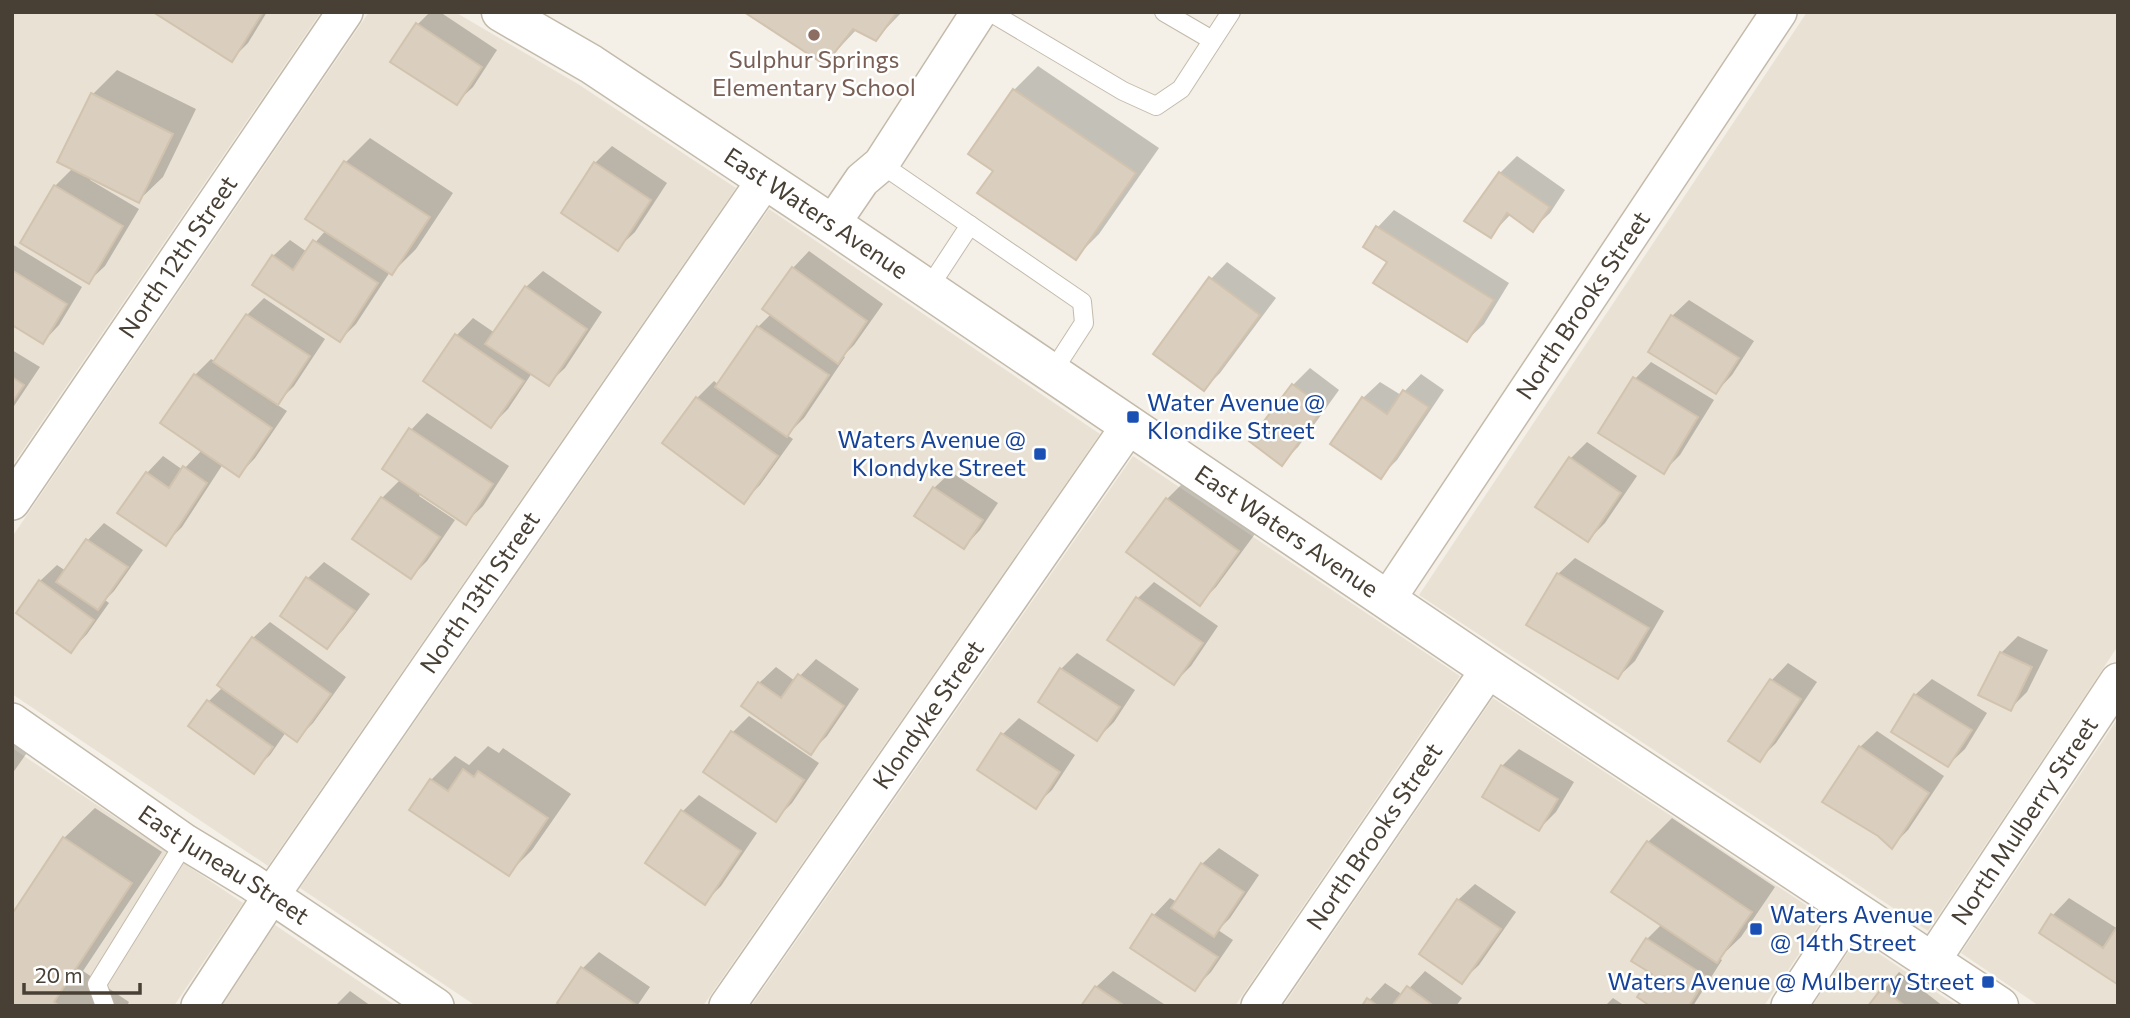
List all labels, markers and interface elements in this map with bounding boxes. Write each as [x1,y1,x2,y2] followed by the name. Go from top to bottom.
[806,27,822,43] marker: Sulphur Springs Elementary School
[712,44,916,101] place label: Sulphur Springs Elementary School
[719,141,914,284] street label: East Waters Avenue
[112,170,243,343] street label: North 12th Street
[1509,205,1655,404] street label: North Brooks Street
[1147,387,1325,444] place label: Water Avenue @ Klondike Street
[1125,409,1141,425] marker: Water Avenue @ Klondike Street
[837,424,1026,481] place label: Waters Avenue @ Klondyke Street
[1032,446,1048,462] marker: Waters Avenue @ Klondyke Street
[1190,458,1384,603] street label: East Waters Avenue
[413,505,545,678] street label: North 13th Street
[866,634,989,794] street label: Klondyke Street
[1944,711,2103,930] street label: North Mulberry Street
[1299,737,1447,935] street label: North Brooks Street
[133,798,315,930] street label: East Juneau Street
[1770,899,1933,956] place label: Waters Avenue @ 14th Street
[1748,921,1764,937] marker: Waters Avenue @ 14th Street
[24,951,140,995] scale bar
[35,962,83,987] text: 20 m
[1608,966,1974,995] place label: Waters Avenue @ Mulberry Street
[1980,974,1996,990] marker: Waters Avenue @ Mulberry Street

